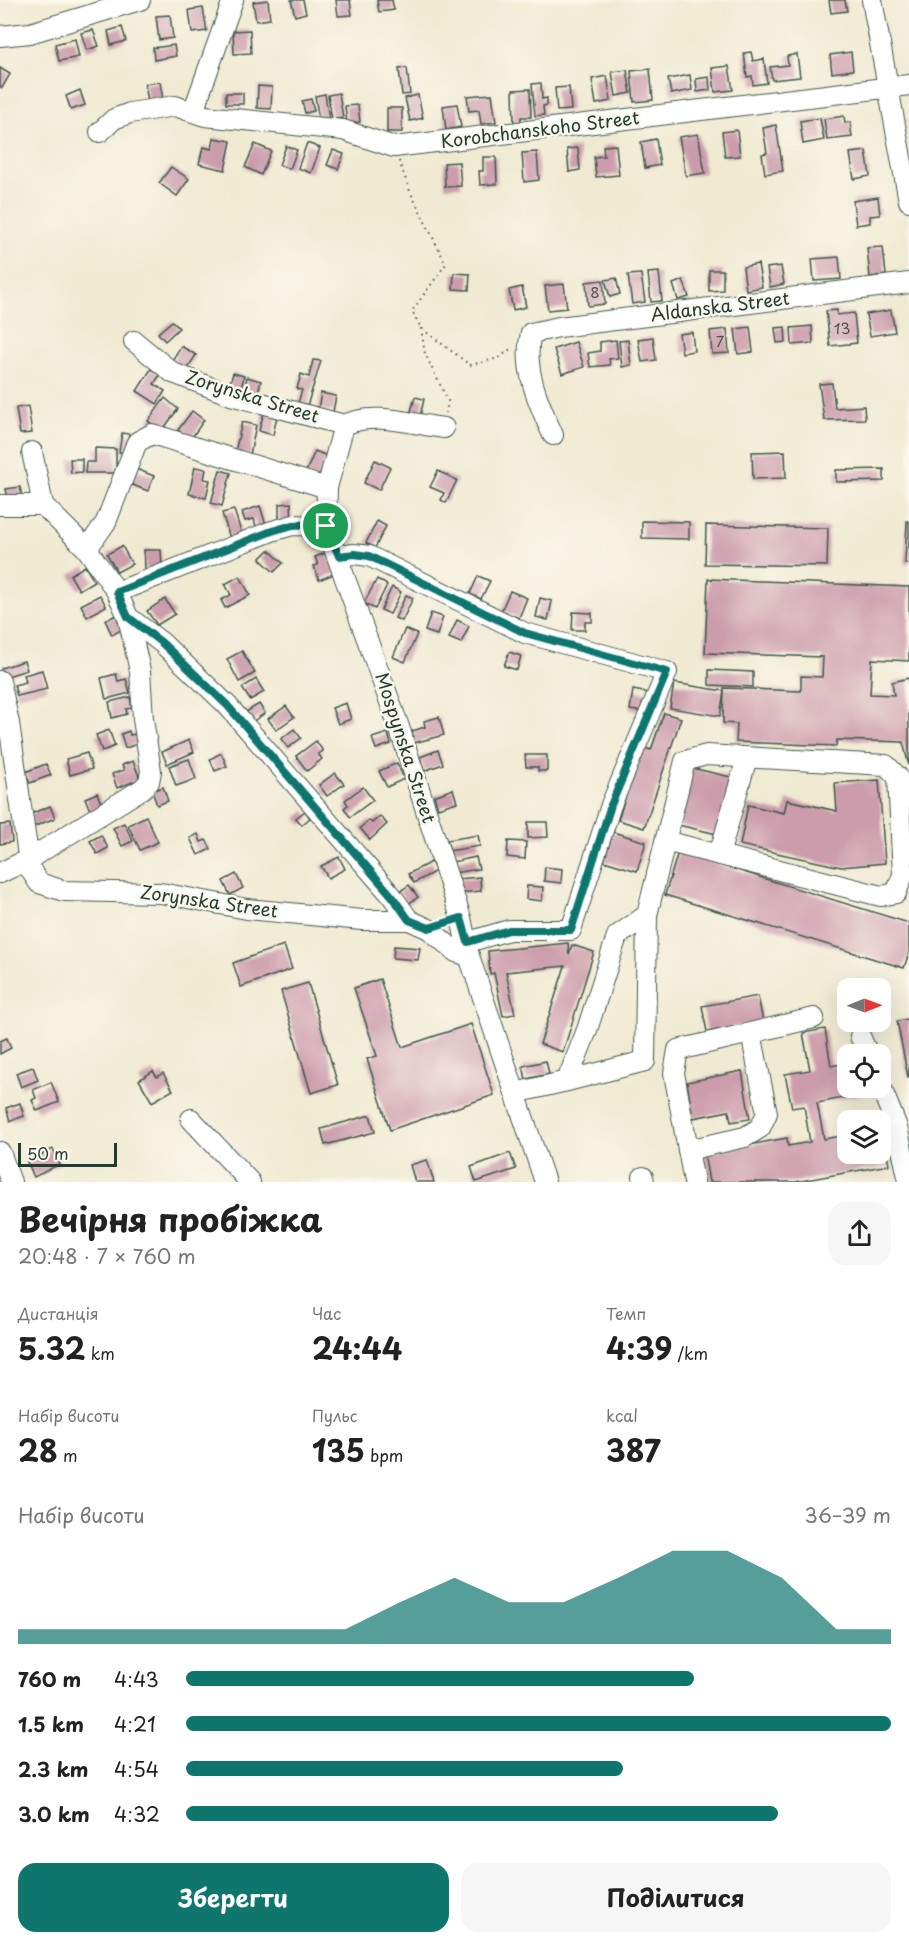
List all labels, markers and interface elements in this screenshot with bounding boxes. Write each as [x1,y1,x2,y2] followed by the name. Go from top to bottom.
[439,103,641,154] street label: Korobchanskoho Street
[590,280,600,303] house number: 8
[649,284,791,327] street label: Aldanska Street
[834,316,850,339] house number: 13
[716,329,725,352] house number: 7
[182,362,323,429] street label: Zorynska Street
[300,500,351,551] pin
[309,509,342,542] icon: arrive
[369,669,444,826] street label: Mospynska Street
[139,878,280,924] street label: Zorynska Street
[837,978,891,1032] north arrow
[837,978,891,1164] map controls
[837,1044,891,1098] button: locate
[837,1110,891,1164] button: layers
[18,1140,117,1168] scale bar
[27,1141,68,1165] text: 50 m
[18,1193,323,1243] text: Вечірня пробіжка
[828,1202,891,1265] button: share
[18,1241,196,1271] text: 20:48 · 7 × 760 m
[18,1301,99,1325] text: Дистанція
[312,1301,341,1325] text: Час
[606,1301,646,1325] text: Темп
[18,1325,86,1370] text: 5.32
[312,1325,402,1370] text: 24:44
[606,1325,672,1370] text: 4:39
[86,1341,115,1365] text: km
[672,1341,708,1365] text: /km
[18,1403,119,1427] text: Набір висоти
[312,1403,357,1427] text: Пульс
[606,1403,638,1427] text: kcal
[18,1427,58,1472] text: 28
[312,1427,365,1472] text: 135
[606,1427,661,1472] text: 387
[58,1443,78,1467] text: m
[365,1443,403,1467] text: bpm
[18,1500,145,1530] text: Набір висоти
[805,1500,891,1530] text: 36–39 m
[18,1664,81,1694] text: 760 m
[114,1664,159,1694] text: 4:43
[18,1709,84,1739] text: 1.5 km
[114,1709,156,1739] text: 4:21
[18,1754,88,1784] text: 2.3 km
[114,1754,159,1784] text: 4:54
[18,1799,90,1829] text: 3.0 km
[114,1799,160,1829] text: 4:32
[18,1863,449,1932] button: Зберегти
[461,1863,891,1932] button: Поділитися

